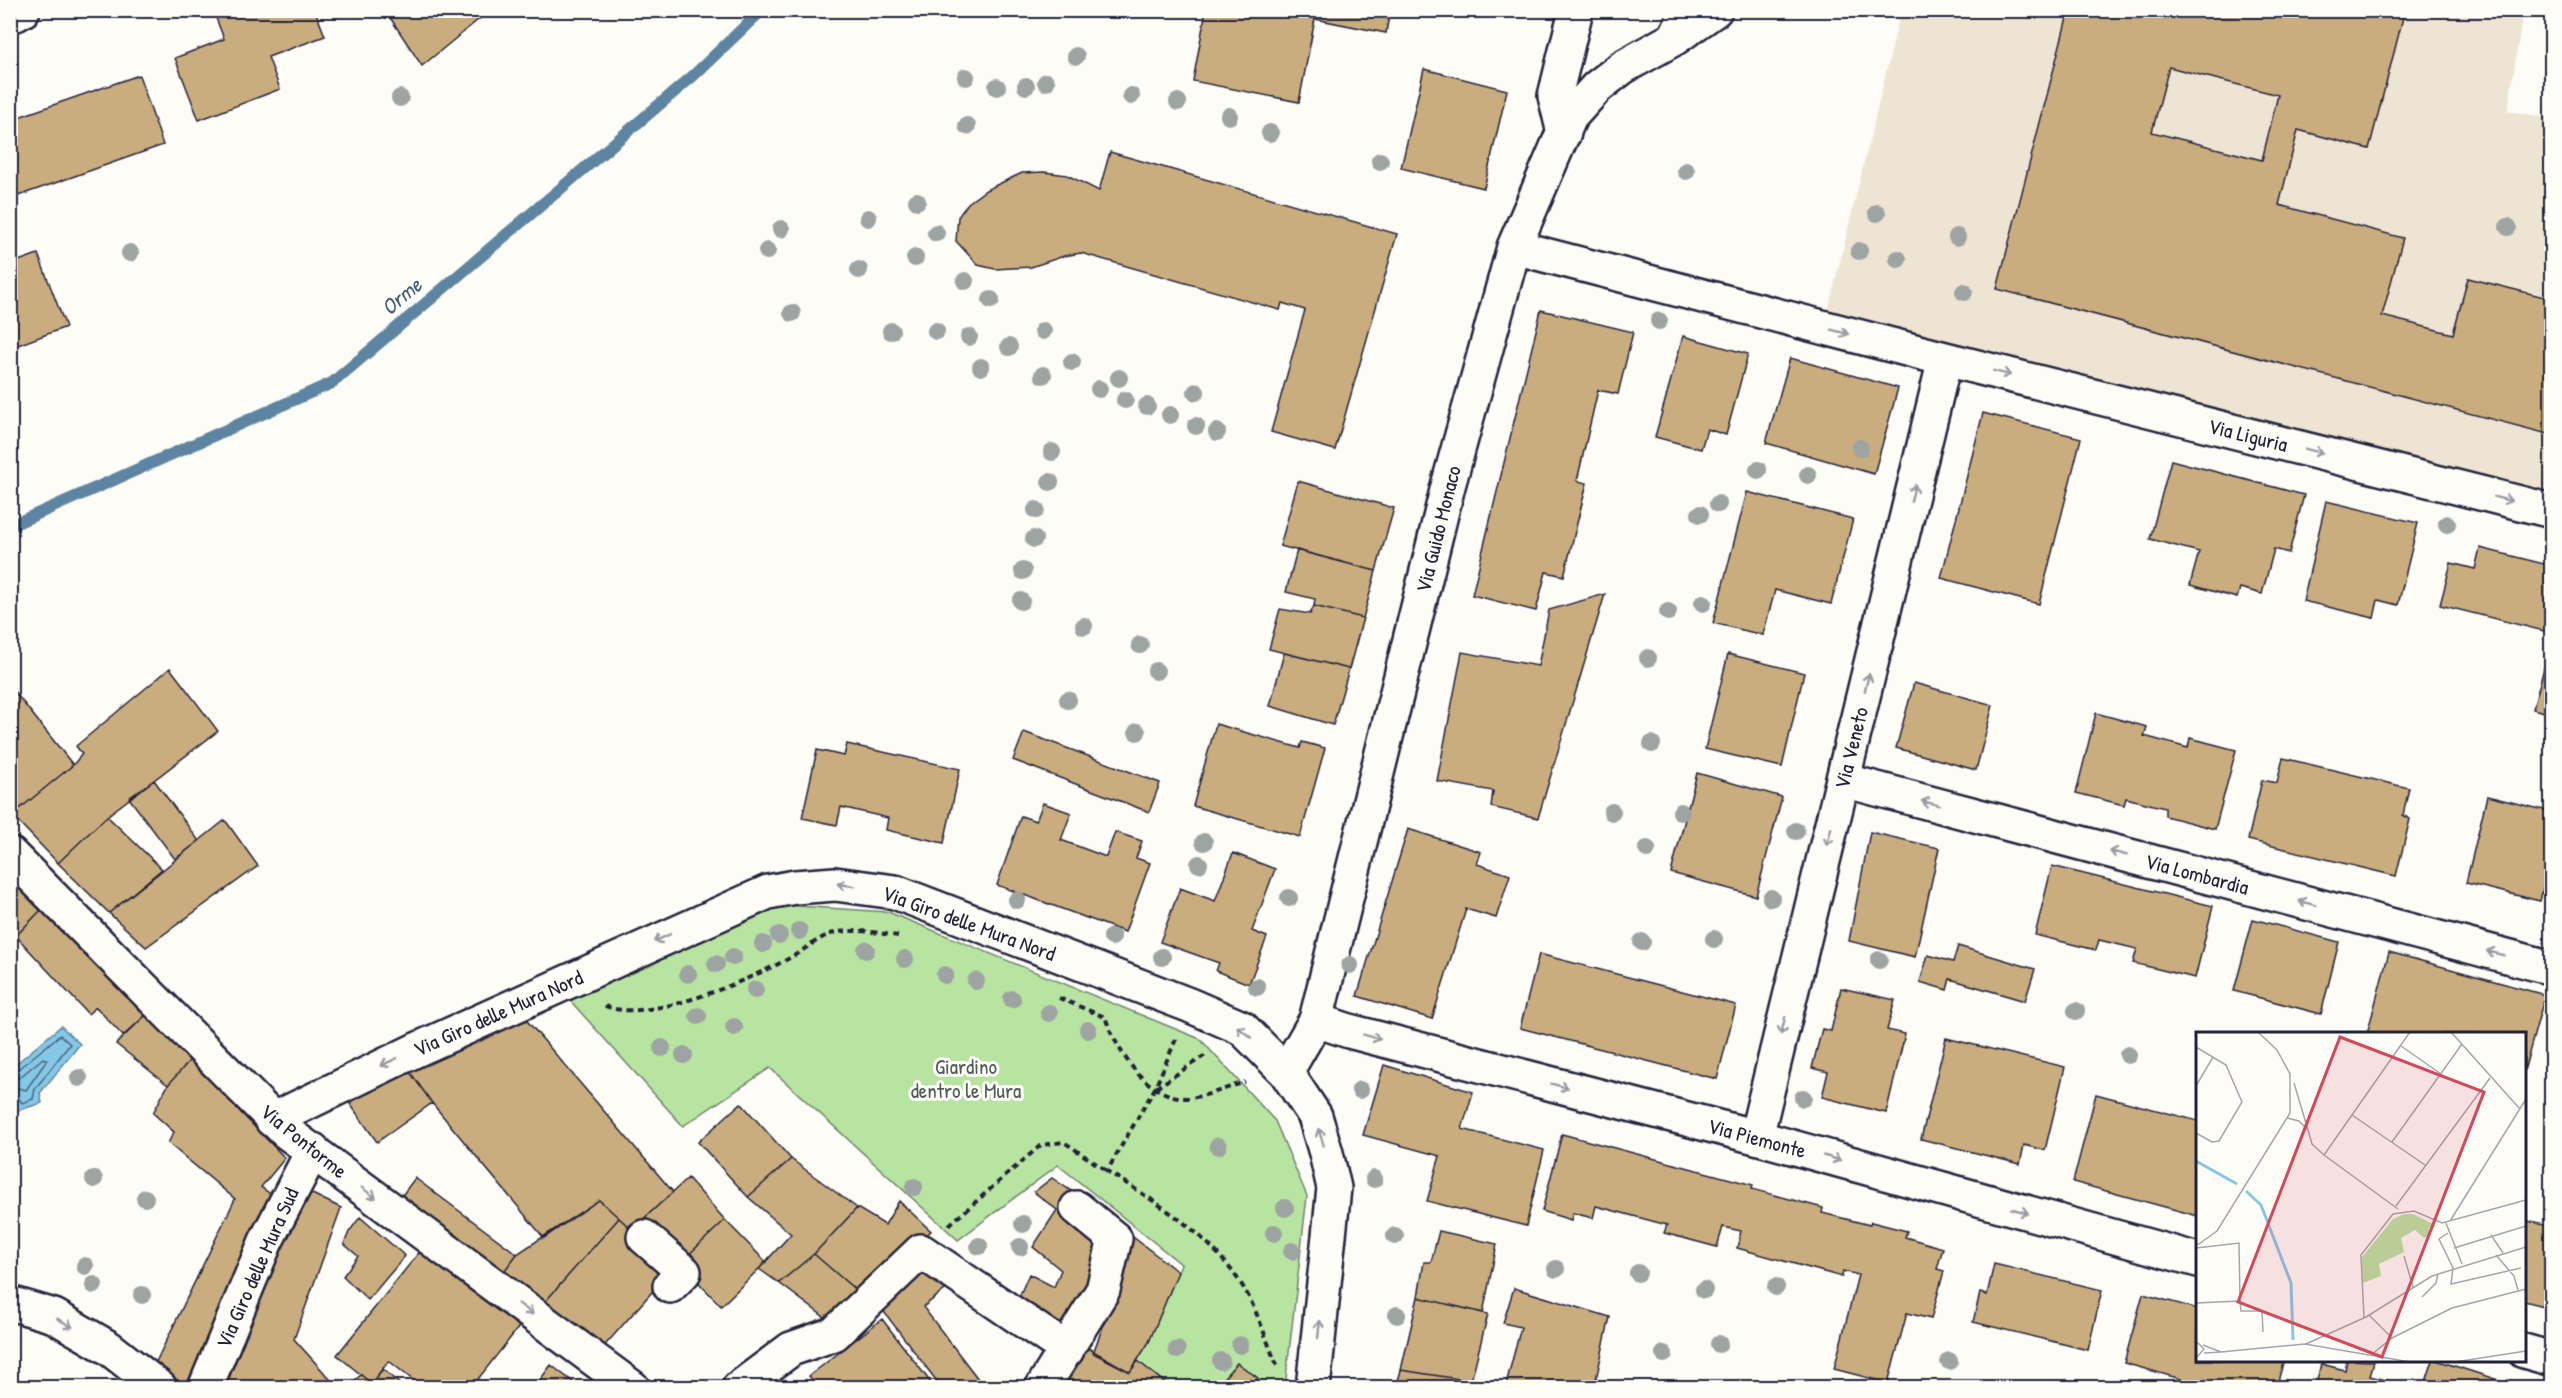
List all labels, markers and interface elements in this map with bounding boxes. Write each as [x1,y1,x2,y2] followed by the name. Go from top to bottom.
[374,269,429,322] water label: Orme
[1830,326,1849,338] one-way arrow
[1992,368,2011,380] one-way arrow
[2205,411,2291,459] street label: Via Liguria
[2304,446,2323,458] one-way arrow
[1408,463,1468,595] street label: Via Guido Monaco
[1908,484,1919,503] one-way arrow
[2493,493,2512,505] one-way arrow
[1861,673,1873,692] one-way arrow
[1827,704,1875,792] street label: Via Veneto
[1920,797,1939,808] one-way arrow
[1823,827,1835,846] one-way arrow
[2142,846,2252,902] street label: Via Lombardia
[2109,847,2128,858] one-way arrow
[878,878,1060,968] street label: Via Giro delle Mura Nord
[837,880,857,891] one-way arrow
[2297,897,2316,908] one-way arrow
[653,933,671,945] one-way arrow
[2486,947,2505,958] one-way arrow
[409,963,587,1063] street label: Via Giro delle Mura Nord
[1776,1016,1788,1035] one-way arrow
[1236,1026,1252,1039] one-way arrow
[1362,1031,1381,1043] one-way arrow
[2196,1032,2526,1362] inset map
[911,1052,1021,1105] park label: Giardino dentro le Mura
[380,1057,398,1069] one-way arrow
[1551,1081,1570,1092] one-way arrow
[254,1097,354,1185] street label: Via Pontorme
[1705,1111,1809,1165] street label: Via Piemonte
[1315,1128,1326,1147] one-way arrow
[1822,1153,1841,1164] one-way arrow
[209,1183,305,1353] street label: Via Giro delle Mura Sud
[361,1186,377,1199] one-way arrow
[2010,1205,2029,1217] one-way arrow
[518,1302,534,1315] one-way arrow
[56,1317,73,1329] one-way arrow
[1314,1320,1325,1340] one-way arrow

